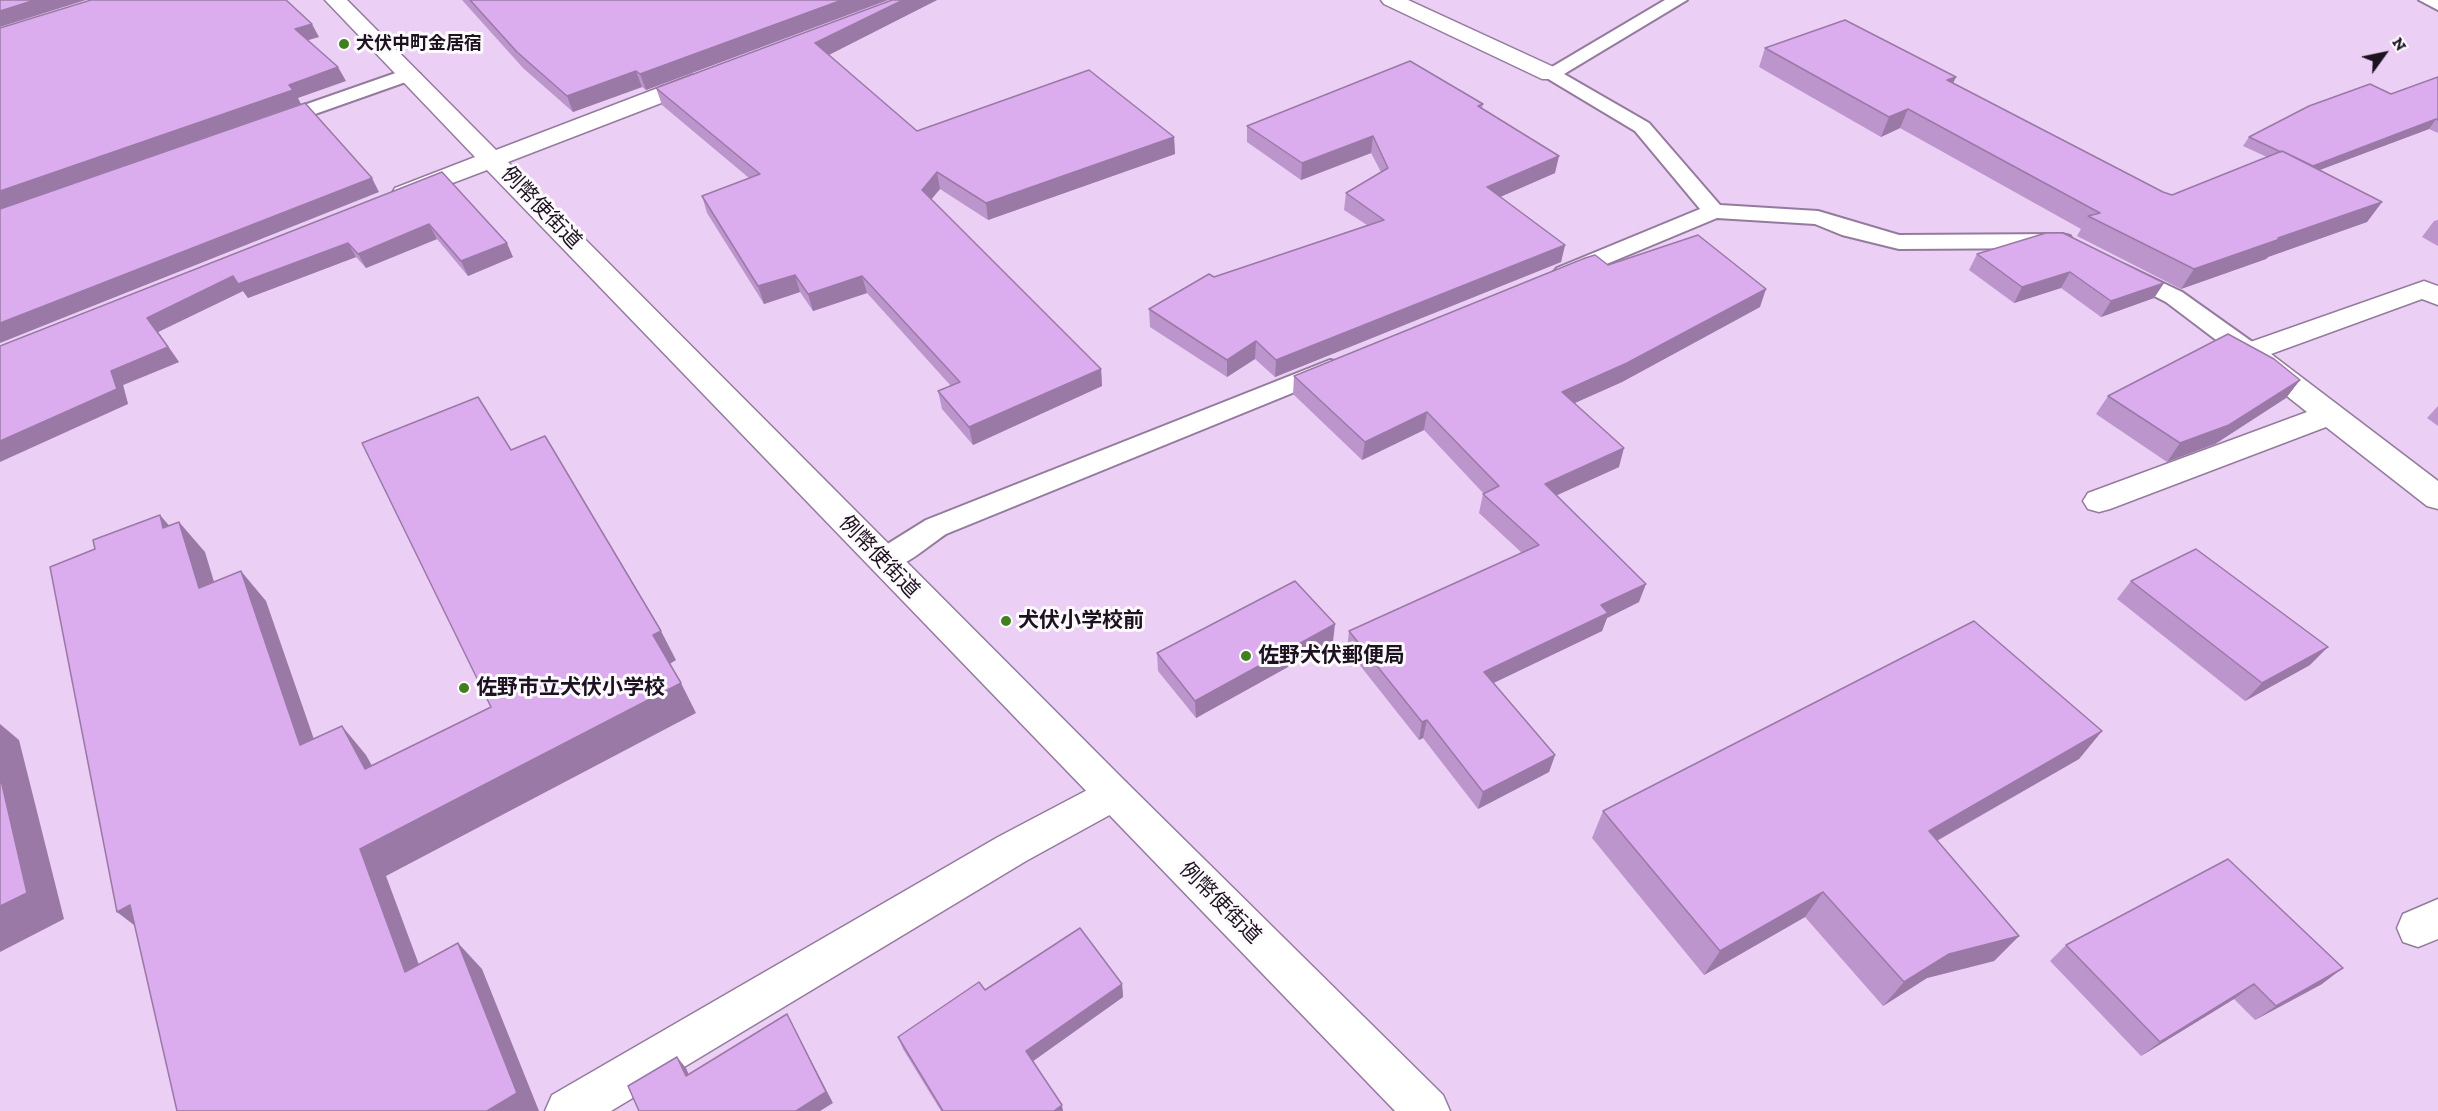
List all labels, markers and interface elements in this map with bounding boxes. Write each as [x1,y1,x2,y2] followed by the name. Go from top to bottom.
[2354,24,2414,84] north arrow
[356,33,482,55] place label: 犬伏中町金居宿
[2388,34,2411,54] text: N
[337,37,351,51] marker: 犬伏中町金居宿
[495,161,587,255] street label: 例幣使街道
[833,510,925,604] street label: 例幣使街道
[1018,608,1144,634] place label: 犬伏小学校前
[999,614,1013,628] marker: 犬伏小学校前
[1258,643,1405,669] place label: 佐野犬伏郵便局
[1239,649,1253,663] marker: 佐野犬伏郵便局
[476,675,665,701] place label: 佐野市立犬伏小学校
[457,681,471,695] marker: 佐野市立犬伏小学校
[1174,857,1266,949] street label: 例幣使街道

